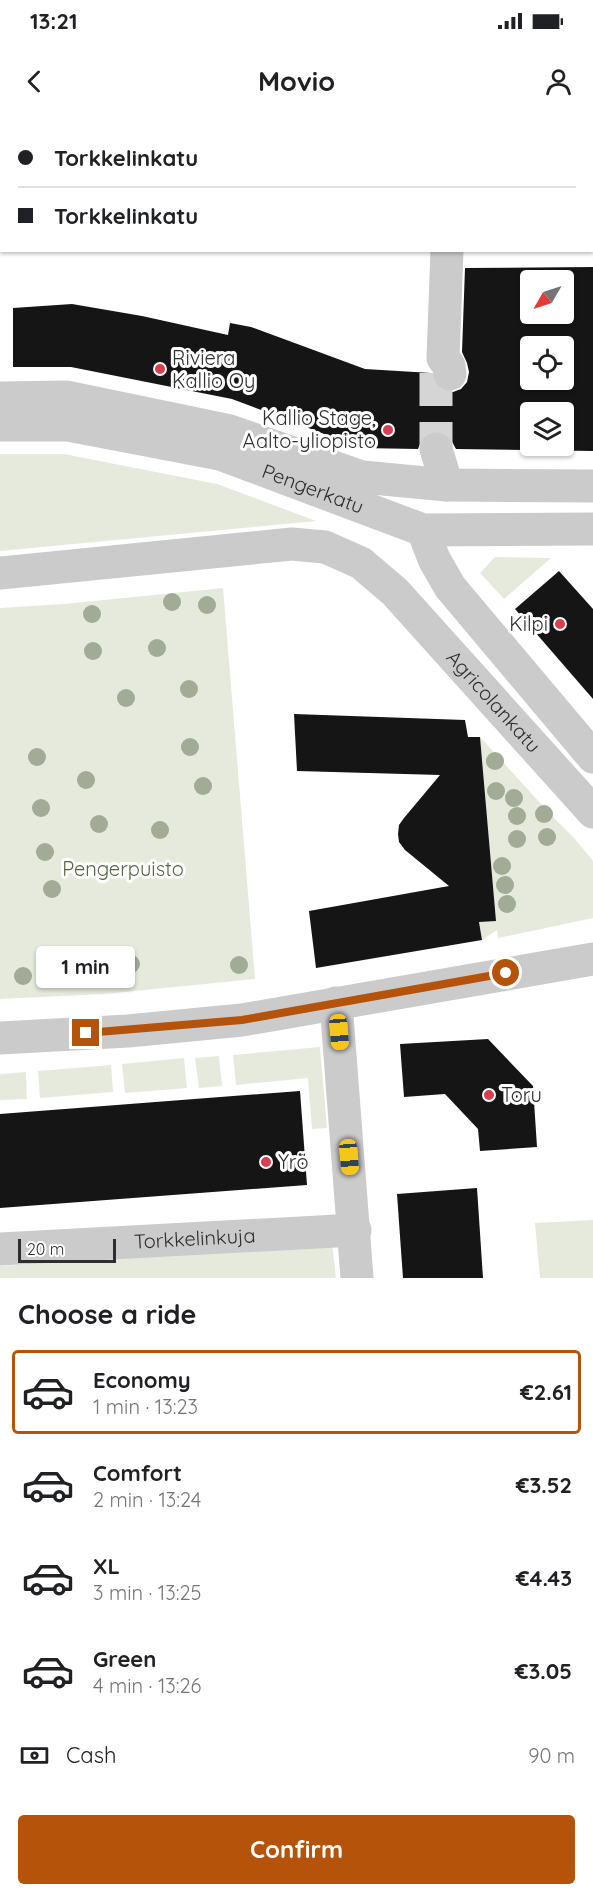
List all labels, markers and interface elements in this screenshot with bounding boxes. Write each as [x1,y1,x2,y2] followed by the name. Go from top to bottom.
[30,7,77,35] text: 13:21
[258,64,335,98] text: Movio
[18,65,51,98] icon: back
[542,65,575,98] icon: person
[54,144,198,172] text: Torkkelinkatu
[54,202,198,230] text: Torkkelinkatu
[520,270,574,324] north arrow
[520,270,574,456] map controls
[520,336,574,390] button: locate
[172,345,255,393] place label: Riviera Kallio Oy
[153,362,167,376] marker: Riviera Kallio Oy
[520,402,574,456] button: layers
[243,405,376,453] place label: Kallio Stage, Aalto-yliopisto
[381,423,395,437] marker: Kallio Stage, Aalto-yliopisto
[259,458,367,519] street label: Pengerkatu
[509,611,548,636] place label: Kilpi
[553,617,567,631] marker: Kilpi
[441,645,546,758] street label: Agricolankatu
[62,856,184,881] park label: Pengerpuisto
[36,946,136,988] callout: 1 min
[61,954,110,979] text: 1 min
[492,959,519,986] route start
[328,1013,350,1051] car
[72,1019,99,1046] route end
[501,1082,542,1107] place label: Toru
[482,1088,496,1102] marker: Toru
[338,1138,360,1176] car
[278,1149,309,1174] place label: Yrö
[259,1155,273,1169] marker: Yrö
[133,1222,256,1254] street label: Torkkelinkuja
[18,1236,116,1264] scale bar
[27,1239,64,1259] text: 20 m
[18,1297,196,1331] text: Choose a ride
[21,1365,75,1419] icon: car
[93,1366,191,1394] text: Economy
[520,1378,572,1406] text: €2.61
[93,1394,198,1419] text: 1 min · 13:23
[21,1458,75,1512] icon: car
[93,1459,182,1487] text: Comfort
[516,1471,572,1499] text: €3.52
[93,1487,201,1512] text: 2 min · 13:24
[21,1551,75,1605] icon: car
[93,1552,120,1580] text: XL
[516,1564,572,1592] text: €4.43
[93,1580,201,1605] text: 3 min · 13:25
[21,1644,75,1698] icon: car
[93,1645,156,1673] text: Green
[515,1657,572,1685] text: €3.05
[93,1673,201,1698] text: 4 min · 13:26
[18,1739,51,1772] icon: cash
[66,1741,117,1769] text: Cash
[528,1743,575,1768] text: 90 m
[18,1815,575,1884] button: Confirm

